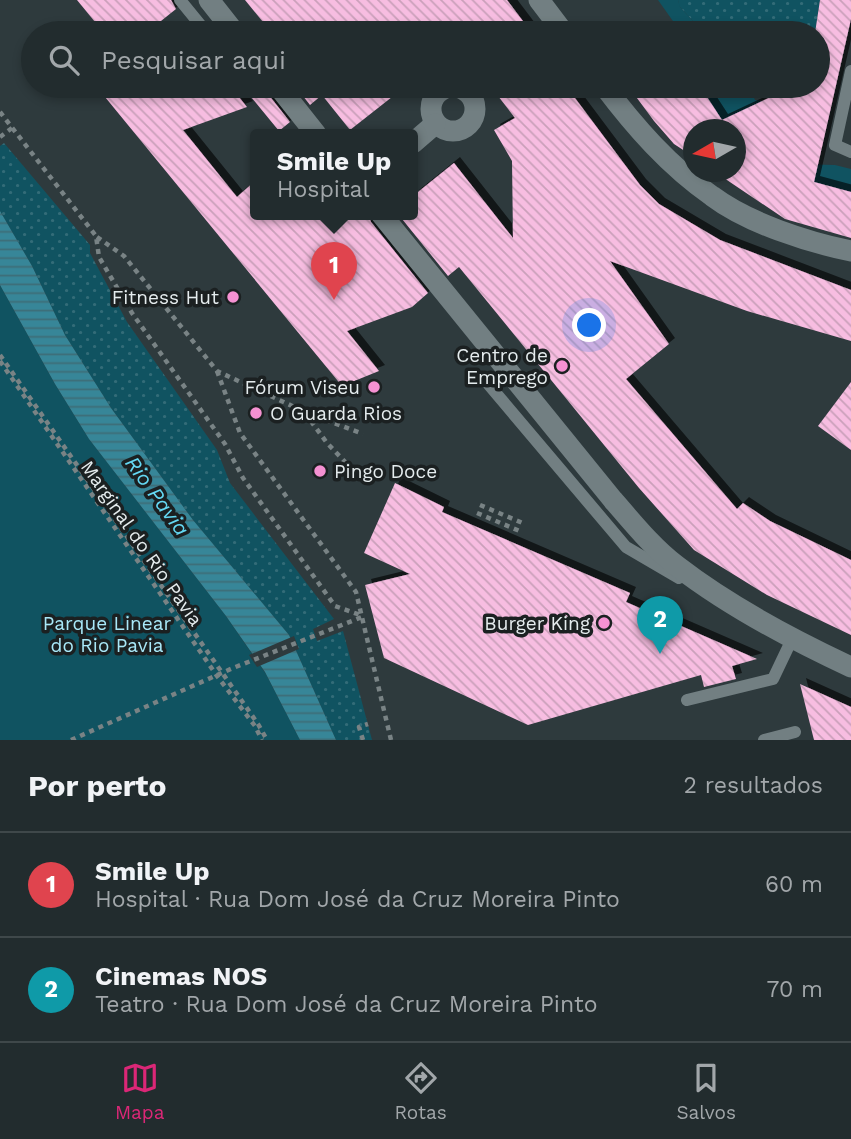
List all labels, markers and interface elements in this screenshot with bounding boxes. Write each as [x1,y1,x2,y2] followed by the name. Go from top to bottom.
[21,21,830,98] search box
[45,41,83,79] icon: search
[101,45,286,75] text: Pesquisar aqui
[683,119,746,182] north arrow
[250,129,418,220] popup
[277,146,391,176] text: Smile Up
[277,176,370,203] text: Hospital
[311,242,357,300] pin: 1
[112,286,219,309] place label: Fitness Hut
[225,289,241,305] marker: Fitness Hut
[572,308,606,342] your location
[456,344,548,389] place label: Centro de Emprego
[554,358,570,374] marker: Centro de Emprego
[245,376,360,399] place label: Fórum Viseu
[366,379,382,395] marker: Fórum Viseu
[270,402,402,425] place label: O Guarda Rios
[248,405,264,421] marker: O Guarda Rios
[120,451,195,541] water label: Rio Pavia
[76,456,207,631] street label: Marginal do Rio Pavia
[334,460,437,483] place label: Pingo Doce
[312,463,328,479] marker: Pingo Doce
[637,596,683,654] pin: 2
[43,612,171,657] park label: Parque Linear do Rio Pavia
[484,612,591,635] place label: Burger King
[596,615,612,631] marker: Burger King
[28,768,166,803] text: Por perto
[684,772,823,799] text: 2 resultados
[95,856,209,886] text: Smile Up
[46,871,56,898] text: 1
[765,871,823,898] text: 60 m
[95,886,620,913] text: Hospital · Rua Dom José da Cruz Moreira Pinto
[95,961,267,991] text: Cinemas NOS
[44,976,58,1003] text: 2
[766,976,823,1003] text: 70 m
[95,991,598,1018] text: Teatro · Rua Dom José da Cruz Moreira Pinto
[115,1059,164,1124] tab: Mapa
[394,1059,447,1124] tab: Rotas
[677,1059,736,1124] tab: Salvos

